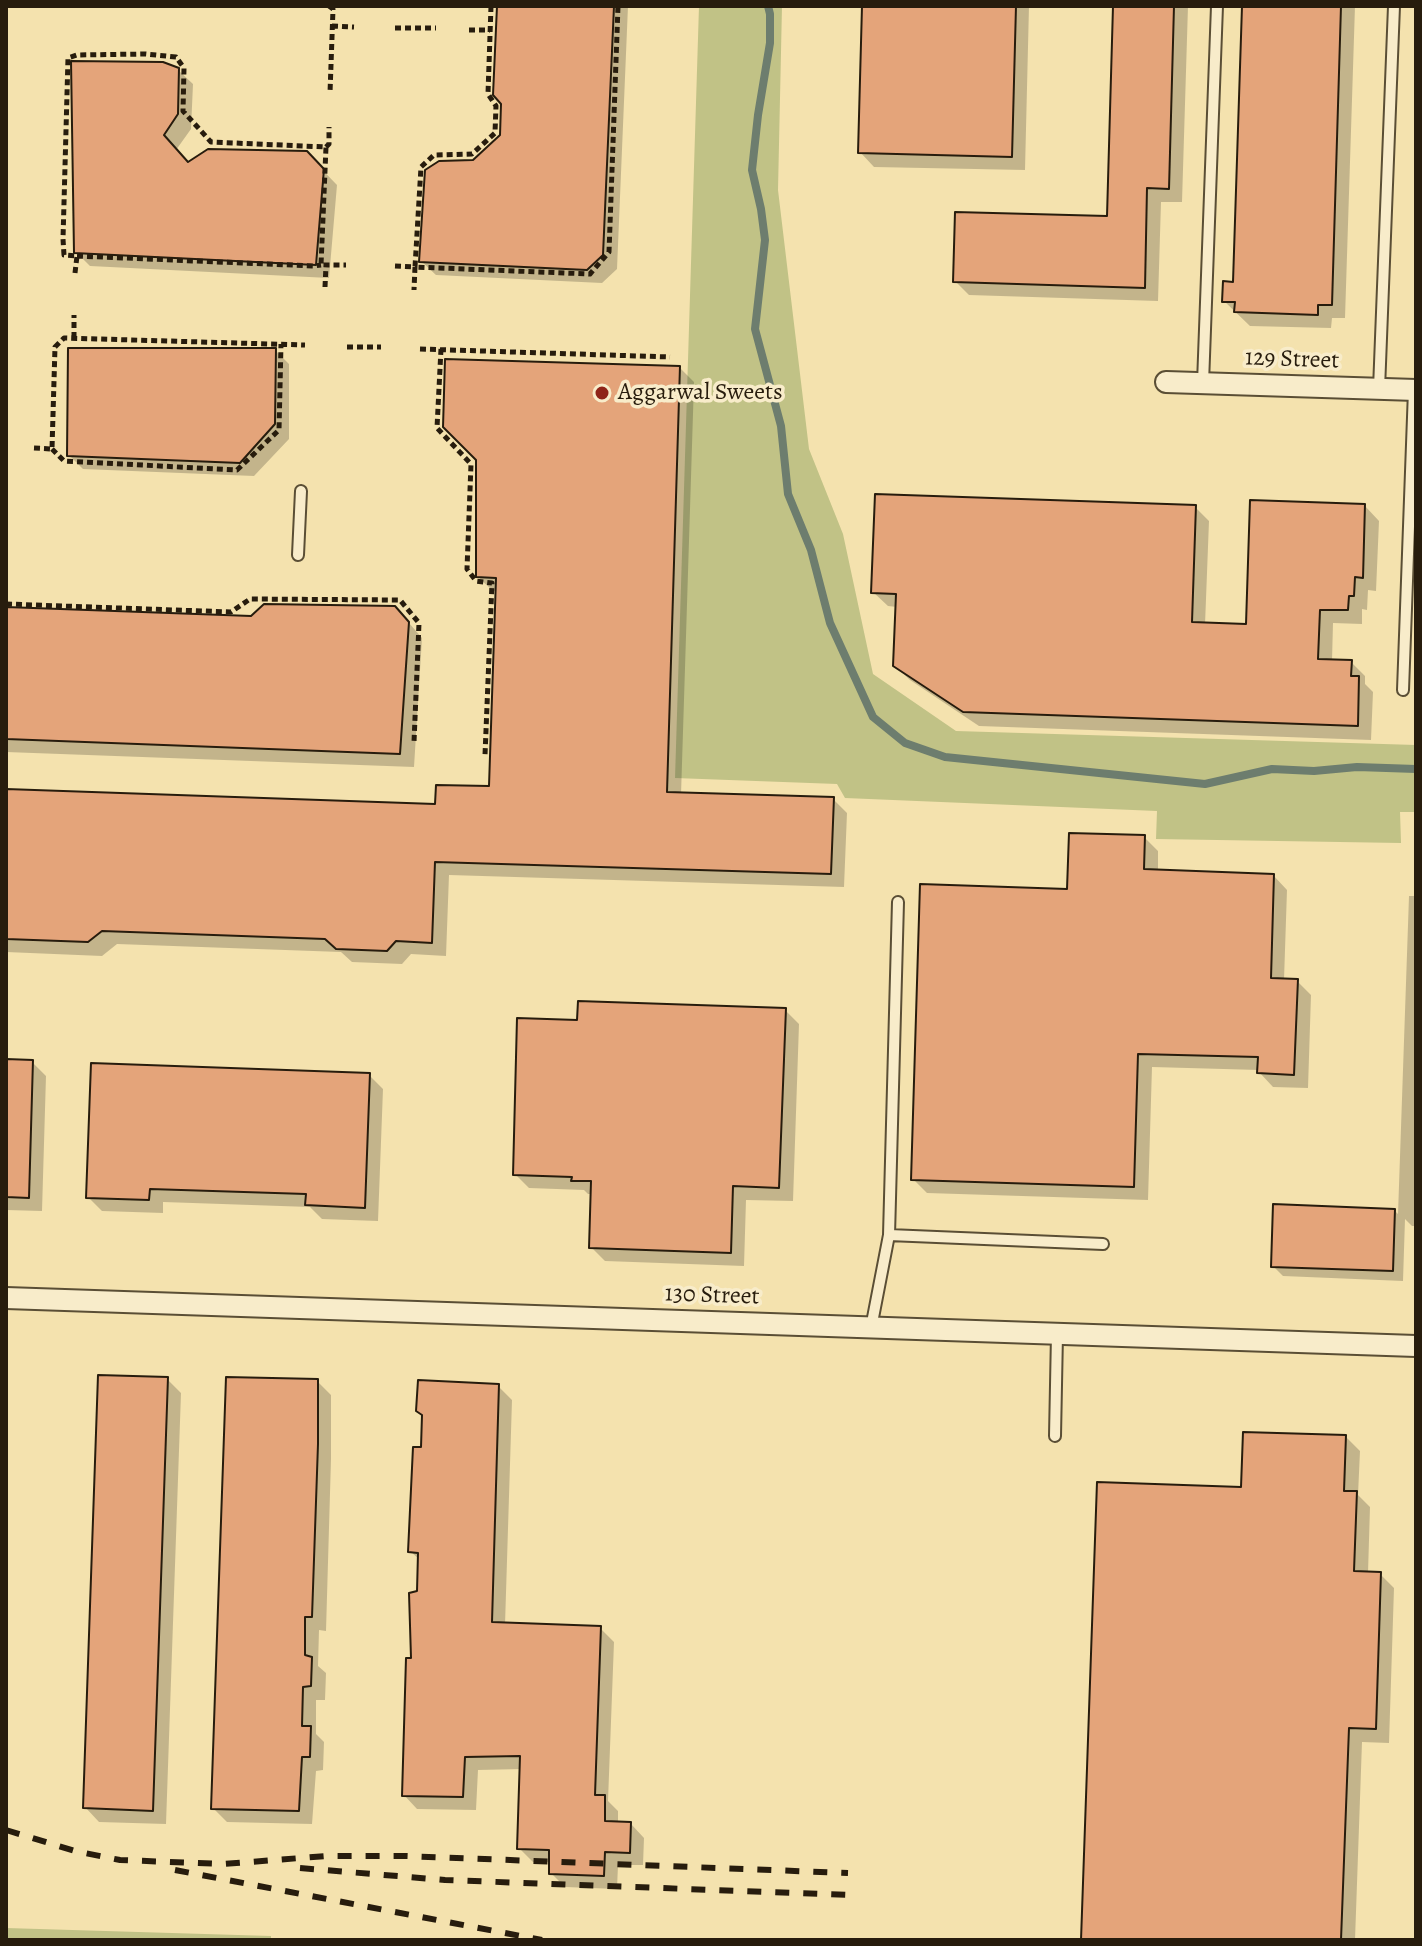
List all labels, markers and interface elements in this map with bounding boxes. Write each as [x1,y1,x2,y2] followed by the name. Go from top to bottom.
[1244,344,1340,376] street label: 129 Street
[618,379,783,407] place label: Aggarwal Sweets
[593,384,611,402] marker: Aggarwal Sweets
[664,1280,760,1312] street label: 130 Street

